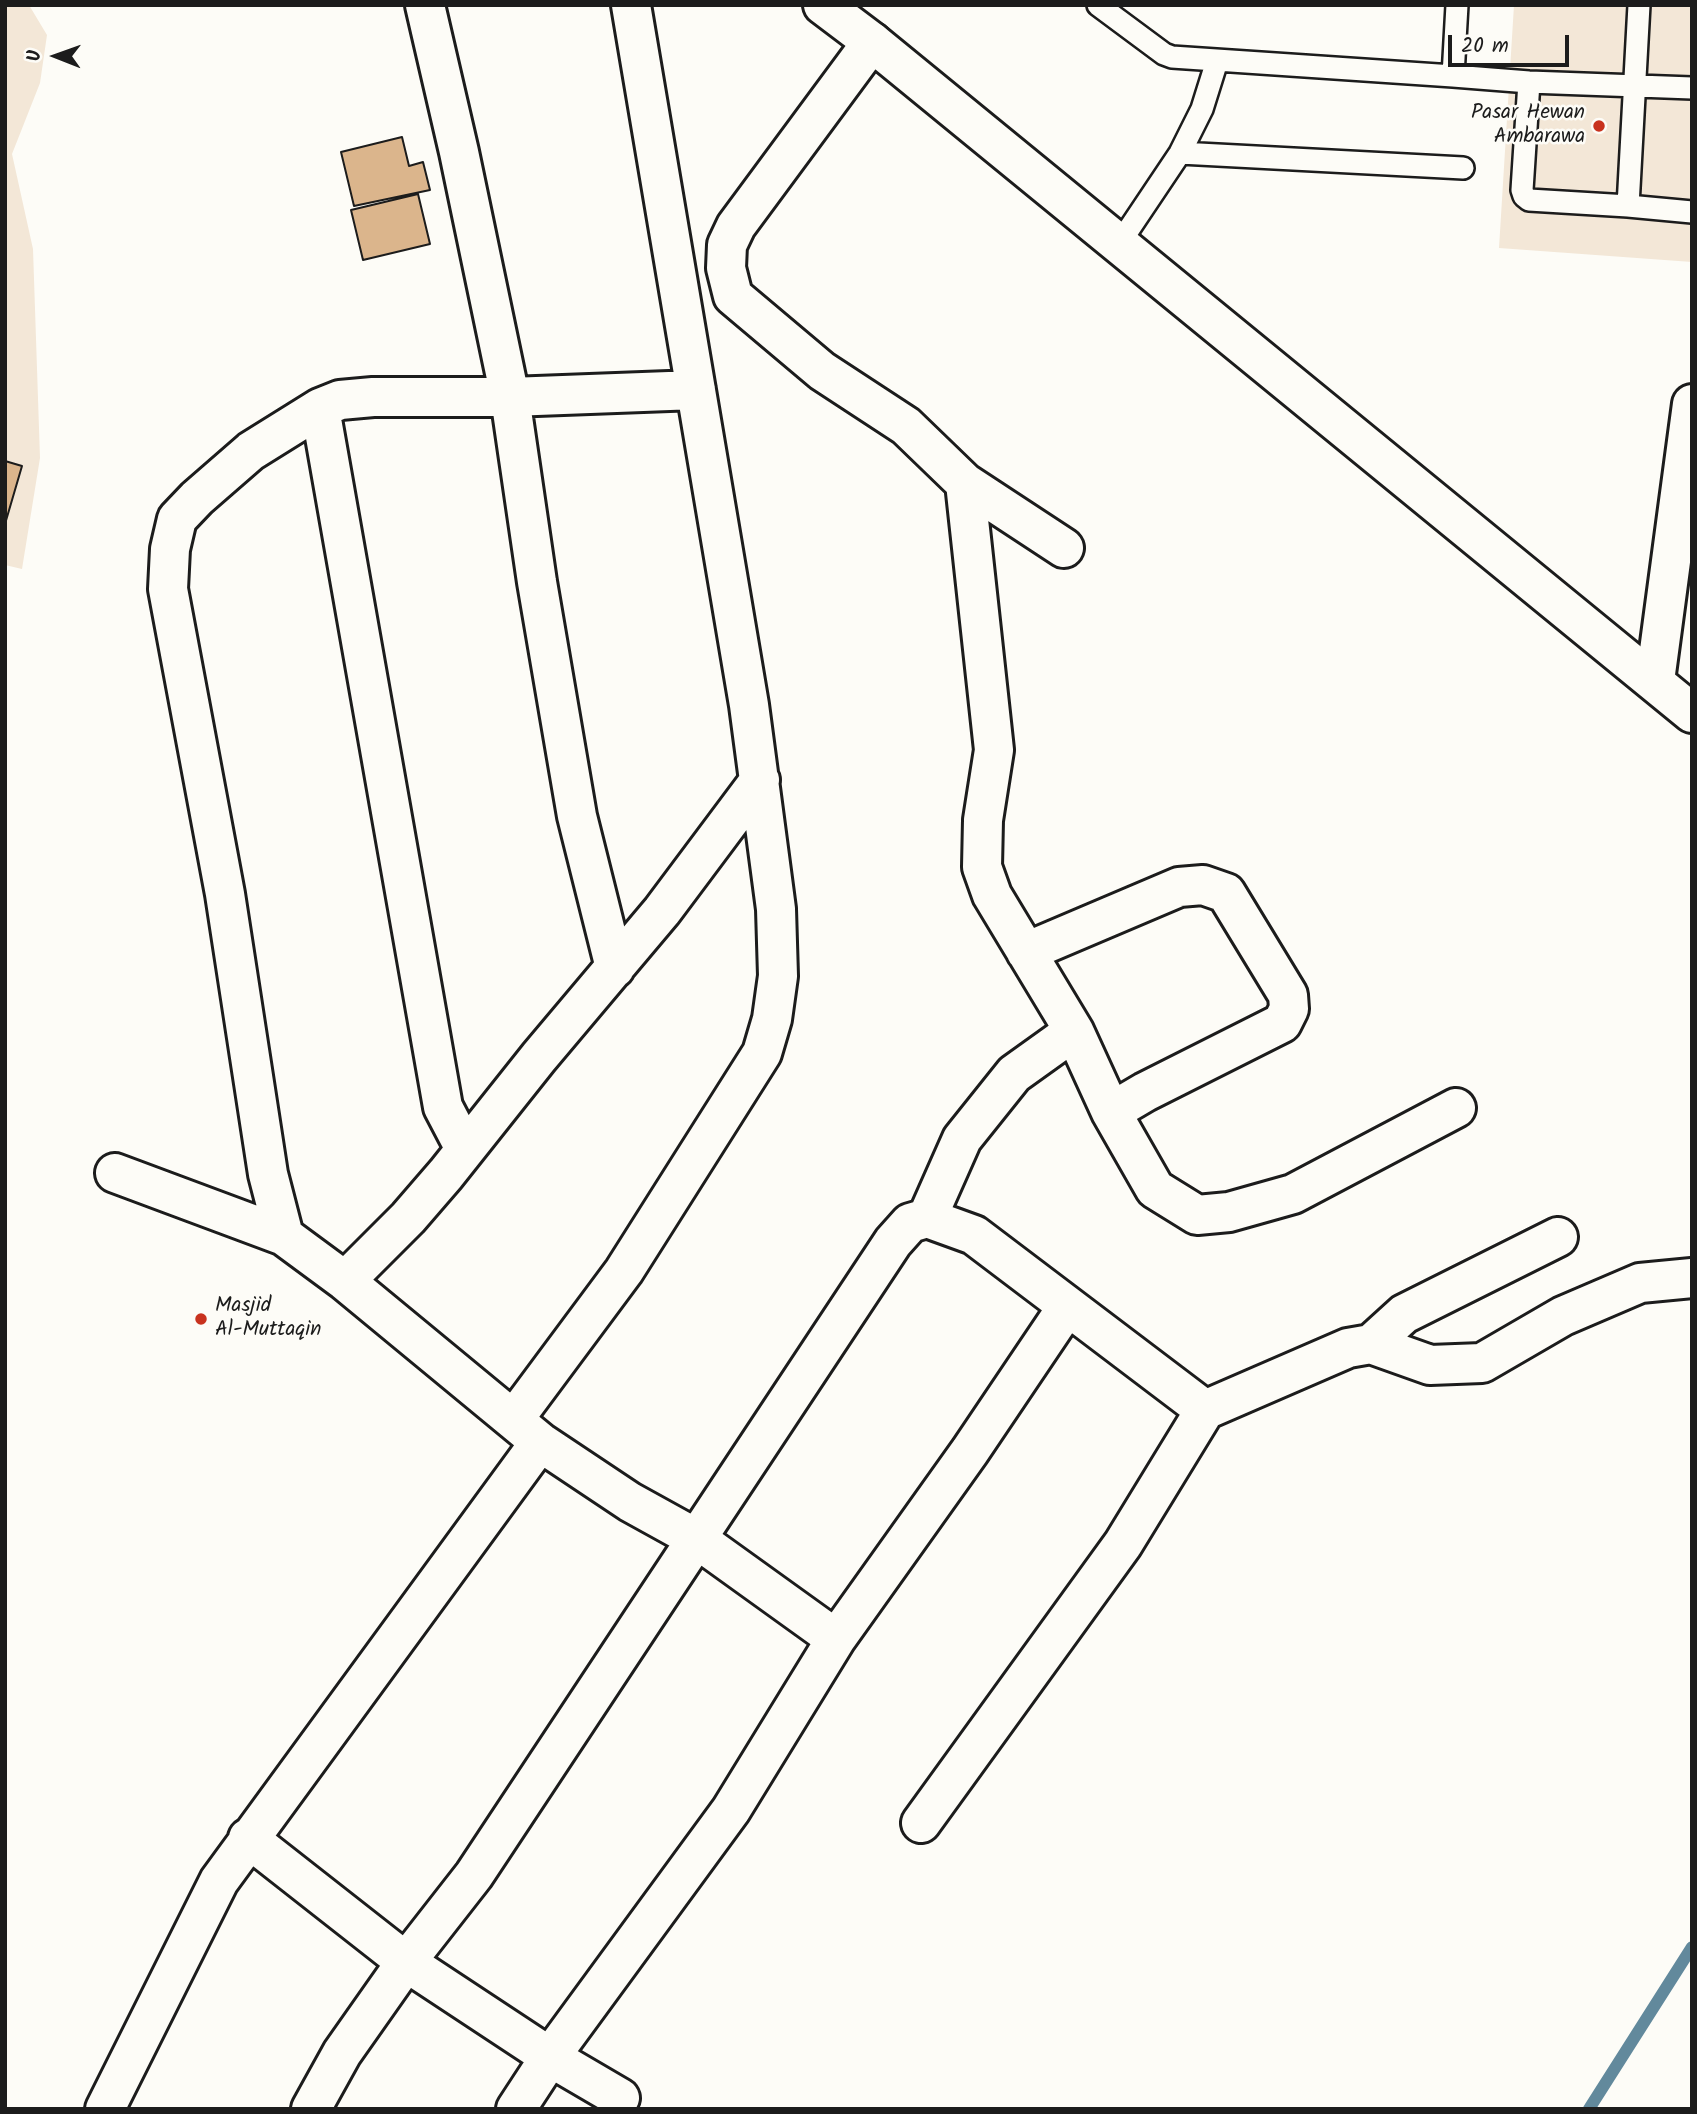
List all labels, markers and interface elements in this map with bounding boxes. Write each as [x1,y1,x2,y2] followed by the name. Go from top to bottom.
[21,21,91,91] north arrow
[1452,21,1573,65] scale bar
[1461,30,1509,63] text: 20 m
[20,50,50,62] text: U
[1471,101,1585,151] place label: Pasar Hewan Ambarawa
[1591,118,1607,134] marker: Pasar Hewan Ambarawa
[215,1294,321,1344] place label: Masjid Al-Muttaqin
[193,1311,209,1327] marker: Masjid Al-Muttaqin

